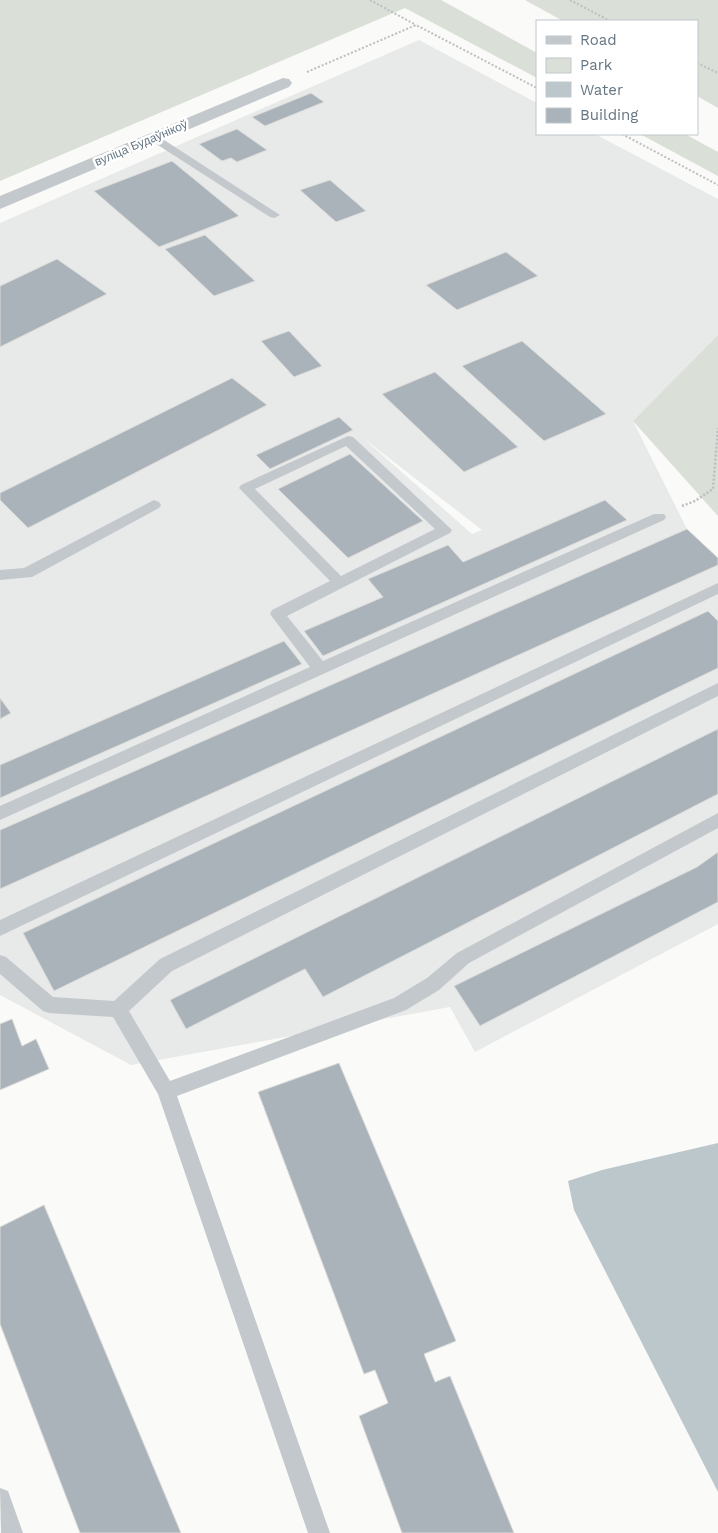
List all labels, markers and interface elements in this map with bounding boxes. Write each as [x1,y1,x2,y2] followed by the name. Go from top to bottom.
[536,20,698,135] legend
[580,31,617,49] text: Road
[580,56,613,74] text: Park
[580,81,623,99] text: Water
[580,106,638,124] text: Building
[93,117,189,169] street label: вуліца Будаўнікоў

